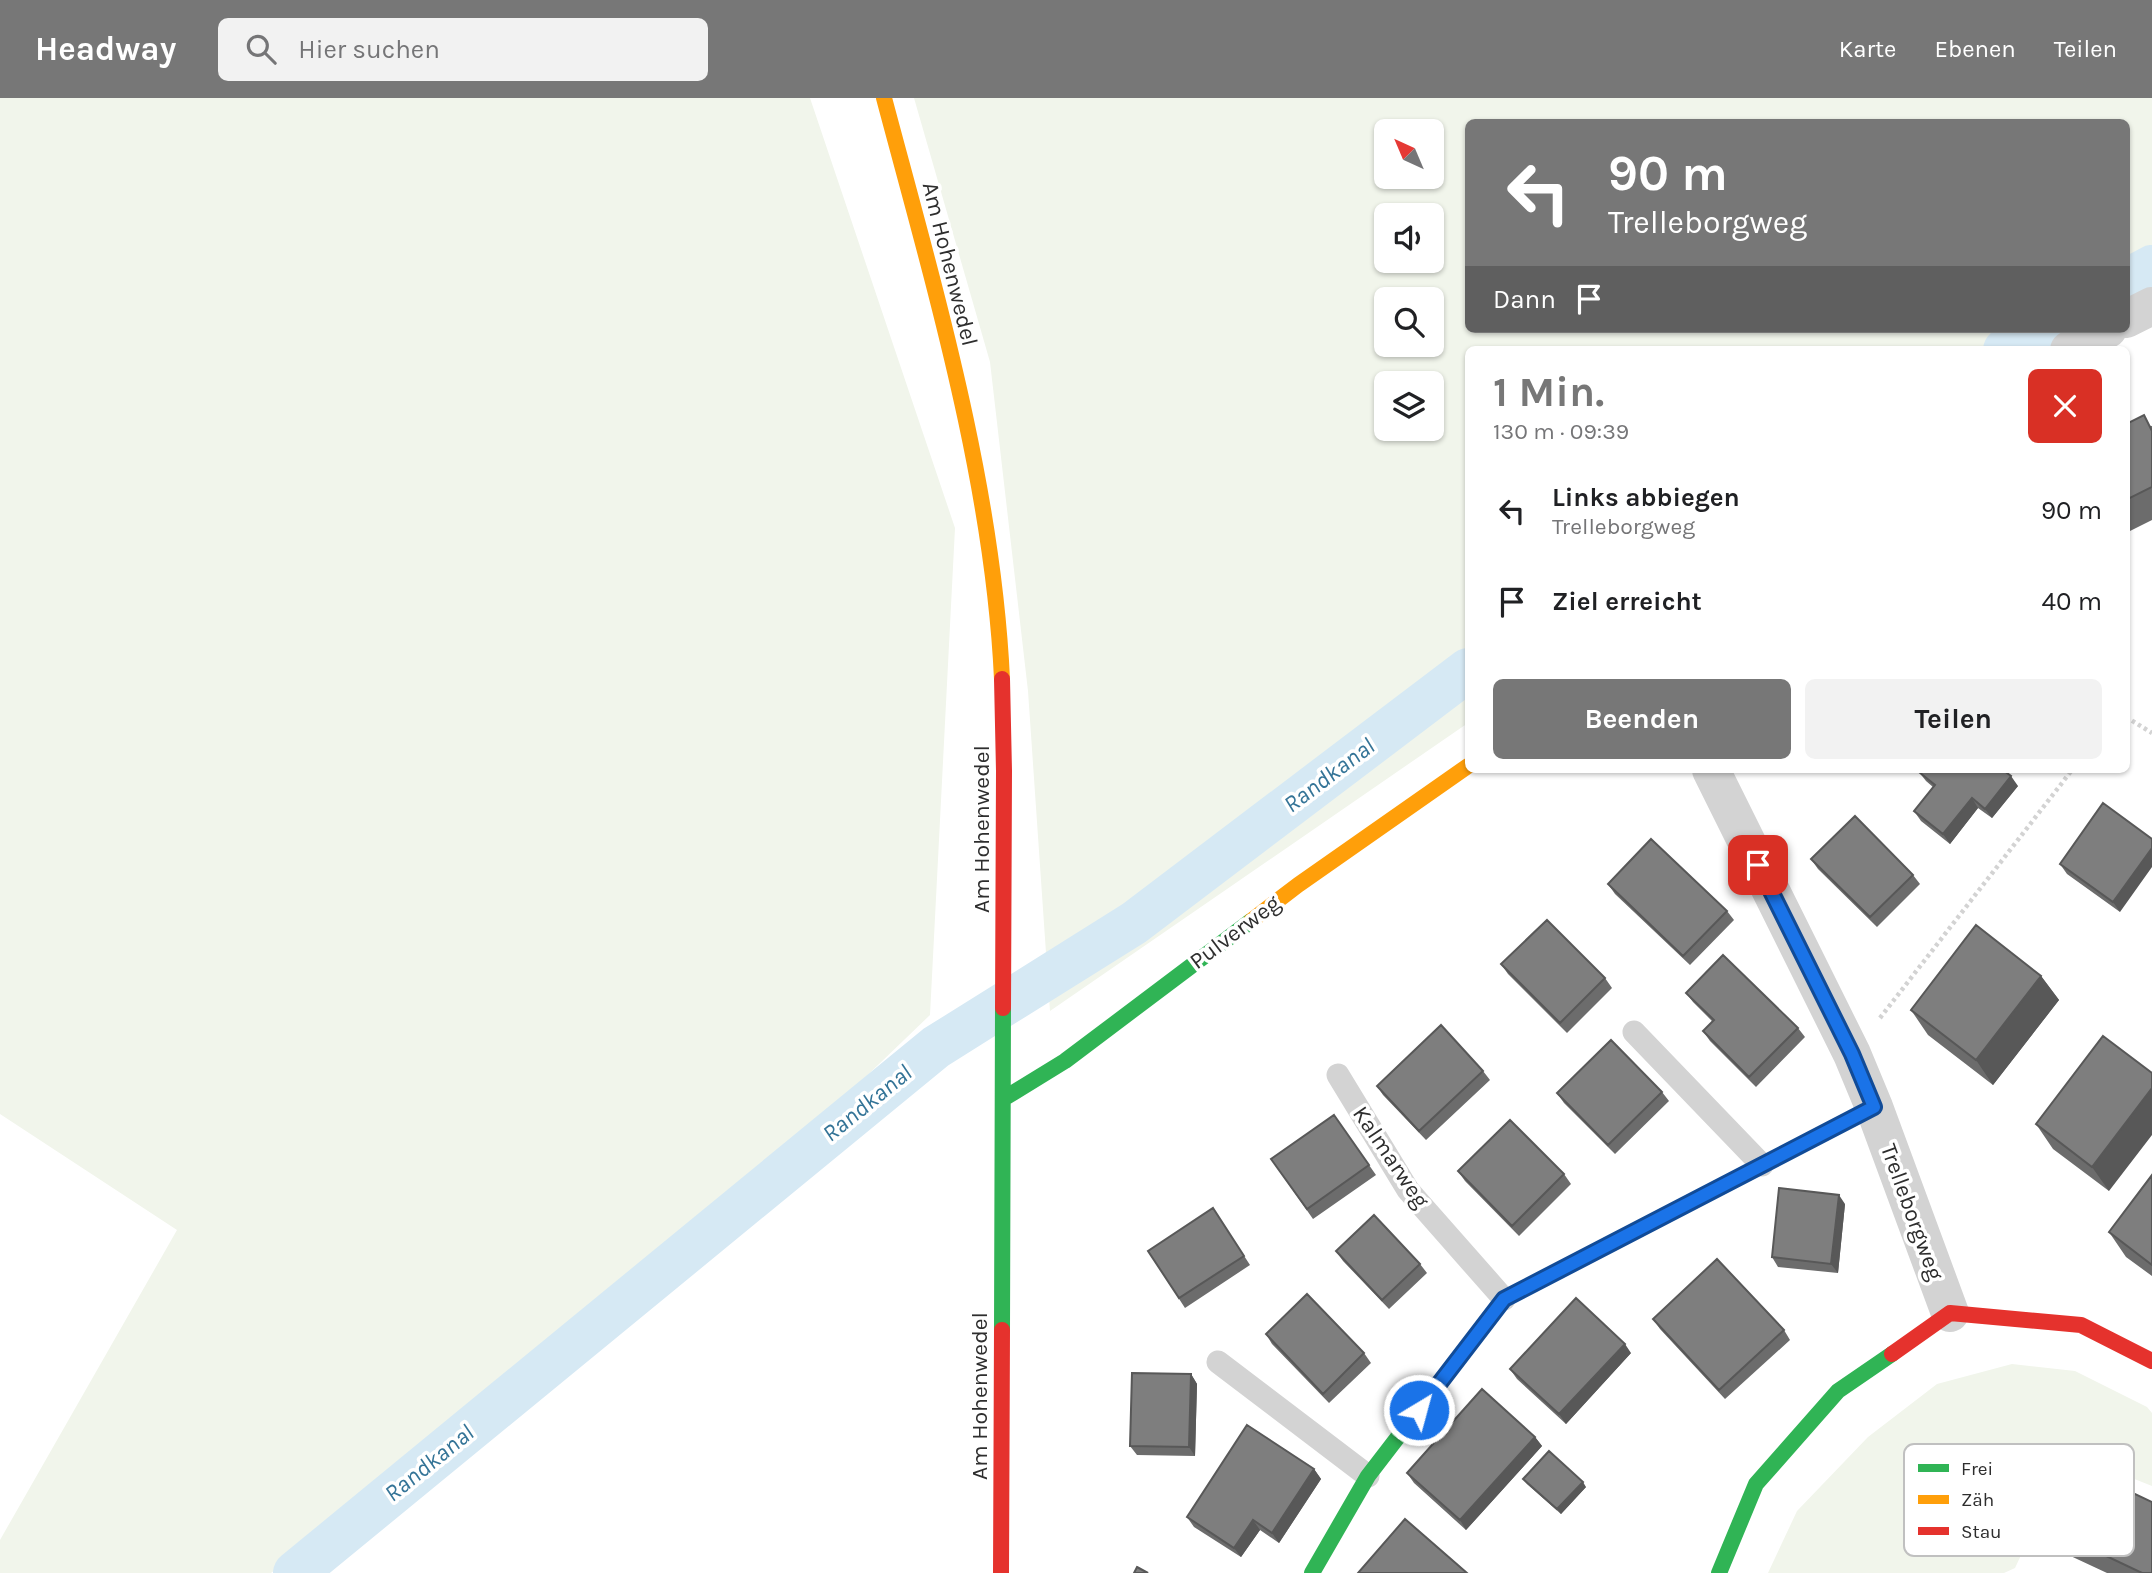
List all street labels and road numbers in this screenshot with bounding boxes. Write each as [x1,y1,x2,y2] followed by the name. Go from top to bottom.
[917,179,983,349] street label: Am Hohenwedel
[968,745,995,913] street label: Am Hohenwedel
[1184,889,1286,975] street label: Pulverweg
[1347,1101,1435,1213] street label: Kalmarweg
[1875,1140,1949,1284] street label: Trelleborgweg
[966,1312,993,1480] street label: Am Hohenwedel

